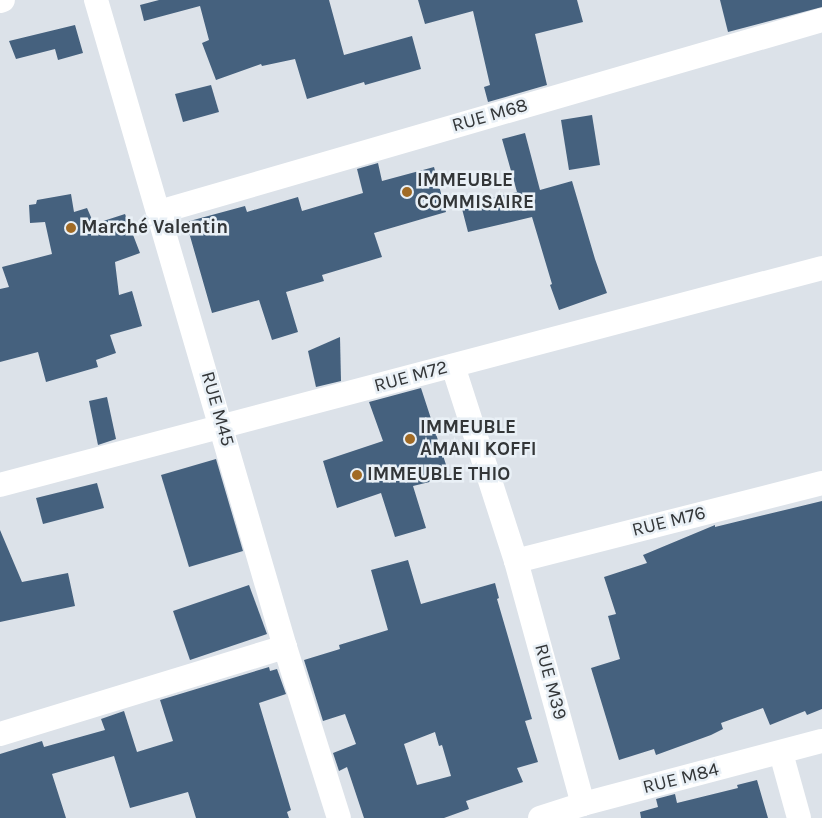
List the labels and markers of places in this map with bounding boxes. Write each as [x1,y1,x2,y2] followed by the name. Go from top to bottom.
[417,170,534,214] place label: IMMEUBLE COMMISAIRE
[401,186,413,198] marker: IMMEUBLE COMMISAIRE
[81,217,228,239] place label: Marché Valentin
[65,222,77,234] marker: Marché Valentin
[420,417,537,461] place label: IMMEUBLE AMANI KOFFI
[404,433,416,445] marker: IMMEUBLE AMANI KOFFI
[367,464,510,486] place label: IMMEUBLE THIO
[351,469,363,481] marker: IMMEUBLE THIO

